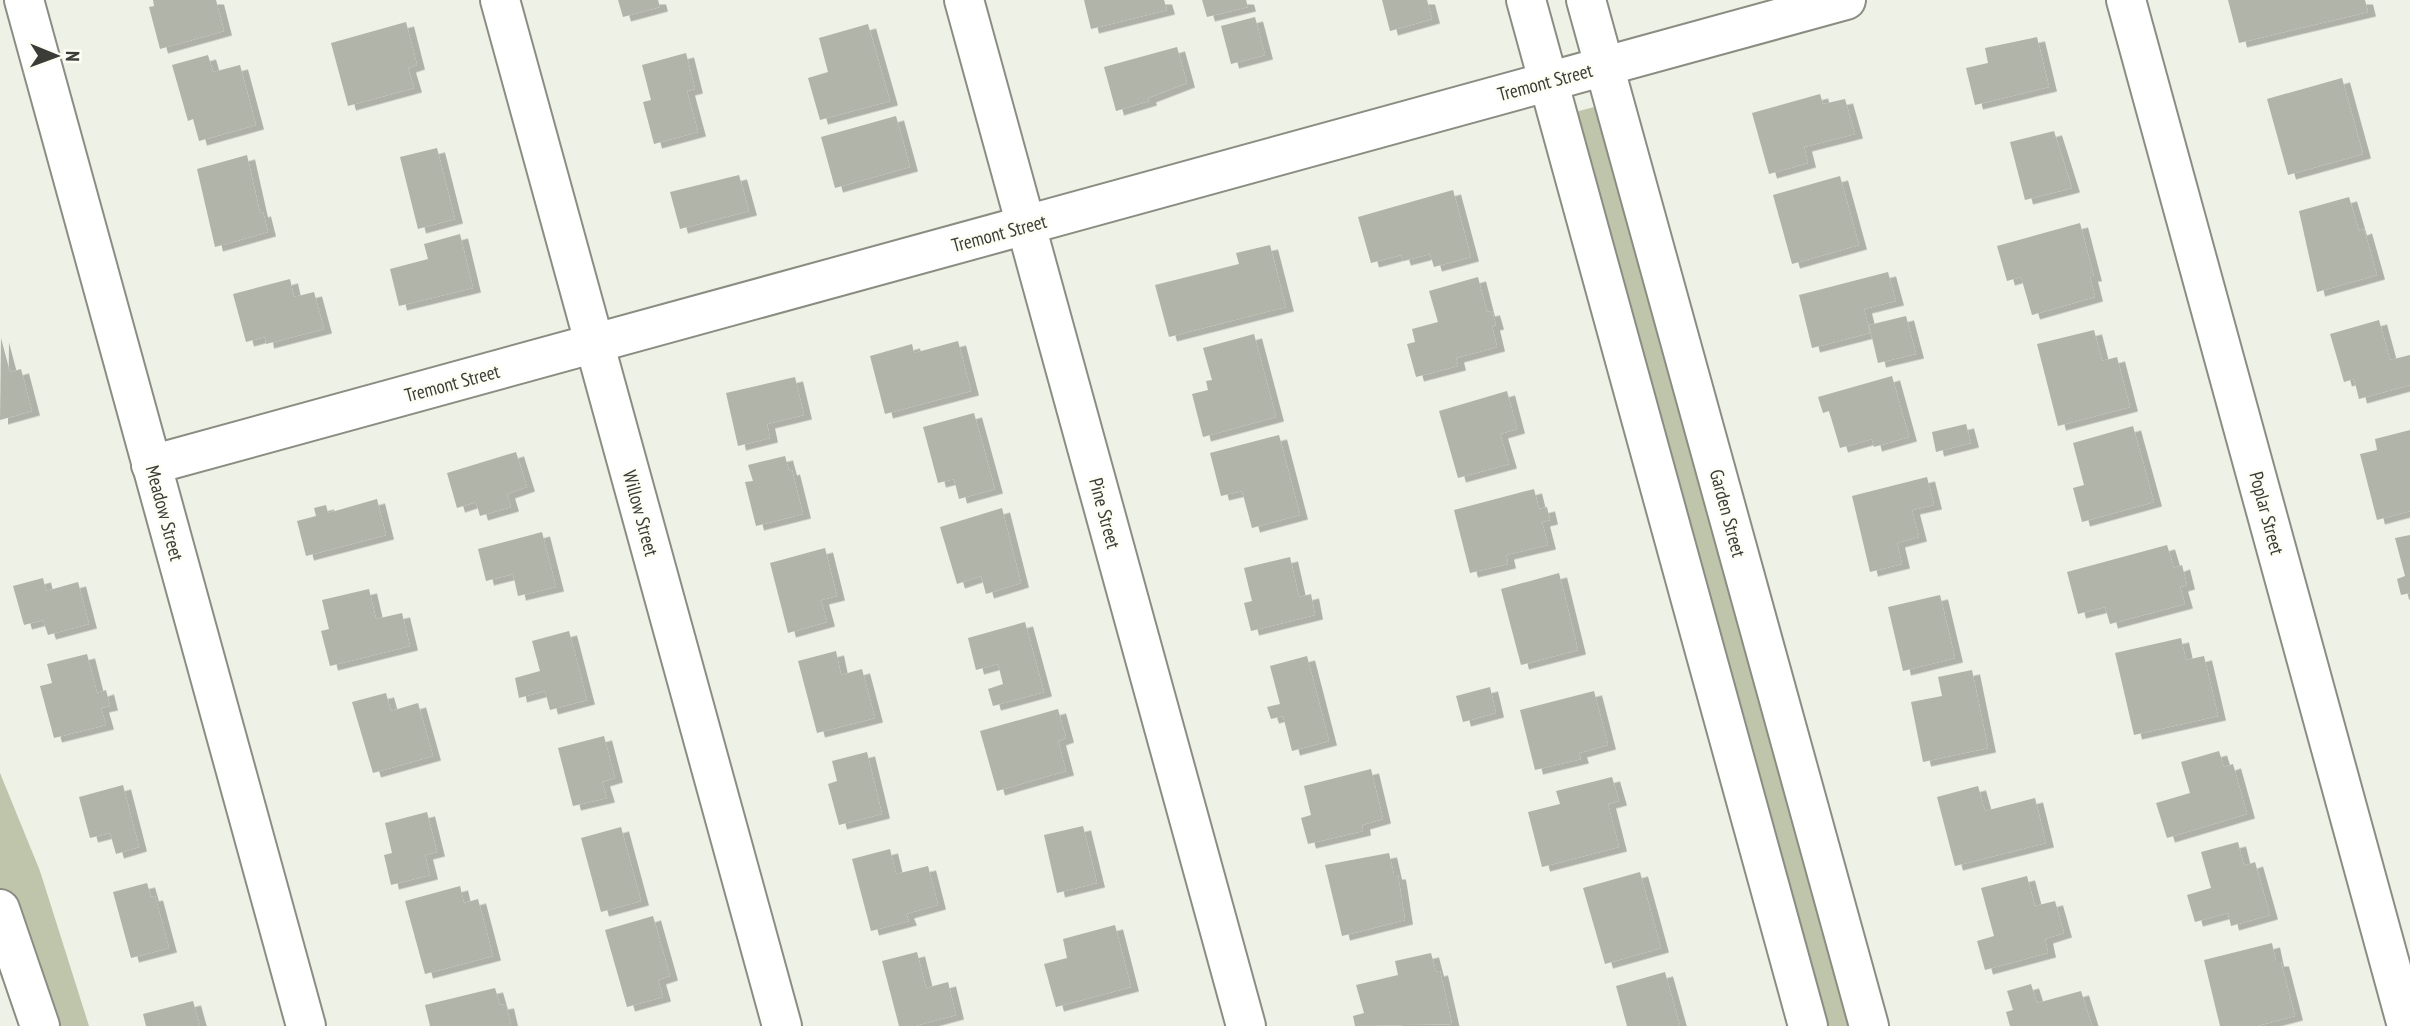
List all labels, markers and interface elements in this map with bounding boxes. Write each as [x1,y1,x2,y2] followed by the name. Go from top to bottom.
[21,21,91,91] north arrow
[61,51,85,62] text: N
[1495,58,1596,106] street label: Tremont Street
[949,209,1050,257] street label: Tremont Street
[402,359,503,407] street label: Tremont Street
[141,463,189,564] street label: Meadow Street
[1705,466,1751,560] street label: Garden Street
[618,467,664,559] street label: Willow Street
[2244,469,2290,558] street label: Poplar Street
[1084,475,1126,552] street label: Pine Street

